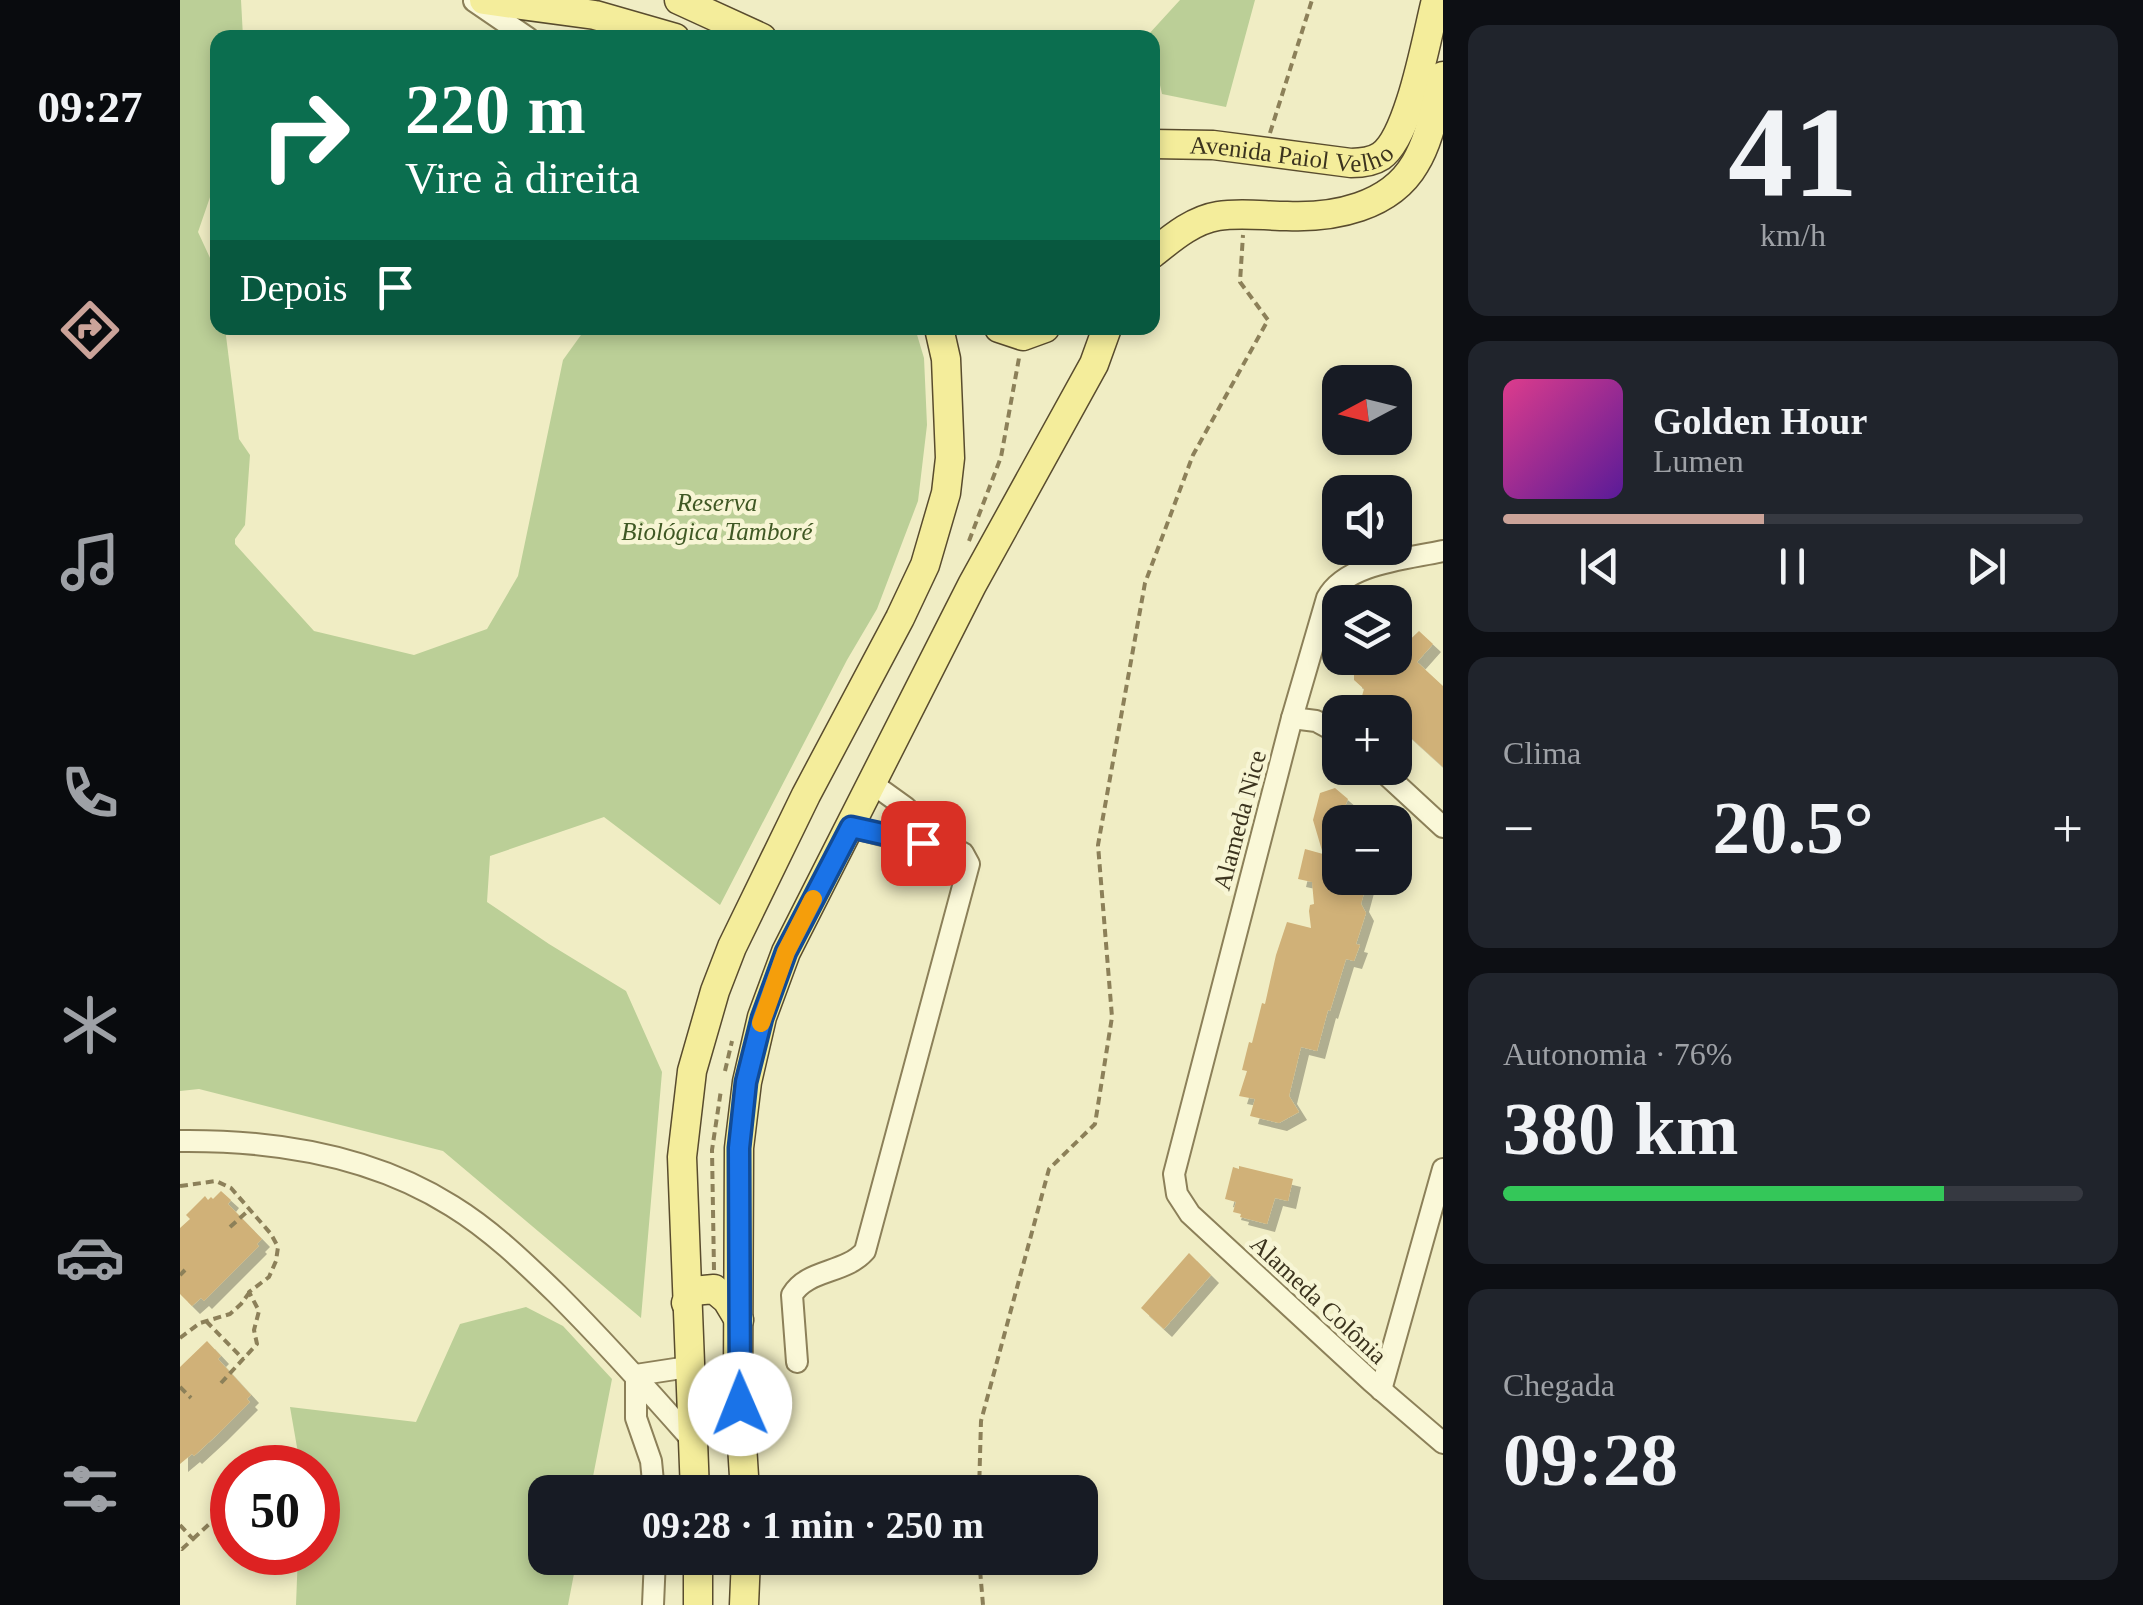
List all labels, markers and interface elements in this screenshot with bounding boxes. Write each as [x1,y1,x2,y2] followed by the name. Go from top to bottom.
[240,70,370,200] icon: right
[405,71,586,148] text: 220 m
[1728,80,1858,224] text: 41
[38,82,143,132] text: 09:27
[1189,132,1399,177] street label: Avenida Paiol Velho
[405,153,640,203] text: Vire à direita
[1760,217,1826,253] text: km/h
[368,260,423,315] icon: arrive
[240,267,348,309] text: Depois
[55,295,125,365] icon: directions
[1322,365,1412,455] north arrow
[1322,365,1412,895] map controls
[1653,400,1867,442] text: Golden Hour
[1653,443,1744,479] text: Lumen
[1322,475,1412,565] button: sound
[621,489,814,545] park label: Reserva Biológica Tamboré
[55,527,125,597] icon: music
[1572,539,1627,594] icon: previous
[1765,539,1820,594] icon: pause
[1959,539,2014,594] icon: next
[1322,585,1412,675] button: layers
[1322,695,1412,785] button: +
[1503,735,1581,771] text: Clima
[1208,747,1271,893] street label: Alameda Nice
[55,758,125,828] icon: phone
[1712,786,1874,869] text: 20.5°
[1503,798,1534,859] text: −
[2052,798,2083,859] text: +
[881,801,966,886] pin
[1322,805,1412,895] button: −
[896,816,951,871] icon: arrive
[55,990,125,1060] icon: climate
[1503,1036,1732,1072] text: Autonomia · 76%
[1503,1087,1738,1170] text: 380 km
[55,1222,125,1292] icon: car
[1245,1230,1392,1369] street label: Alameda Colônia
[688,1352,792,1456] position arrow
[1503,1367,1615,1403] text: Chegada
[1503,1418,1678,1501] text: 09:28
[210,1445,340,1575] speed limit sign: 50
[55,1454,125,1524] icon: filters
[642,1504,984,1546] text: 09:28 · 1 min · 250 m

